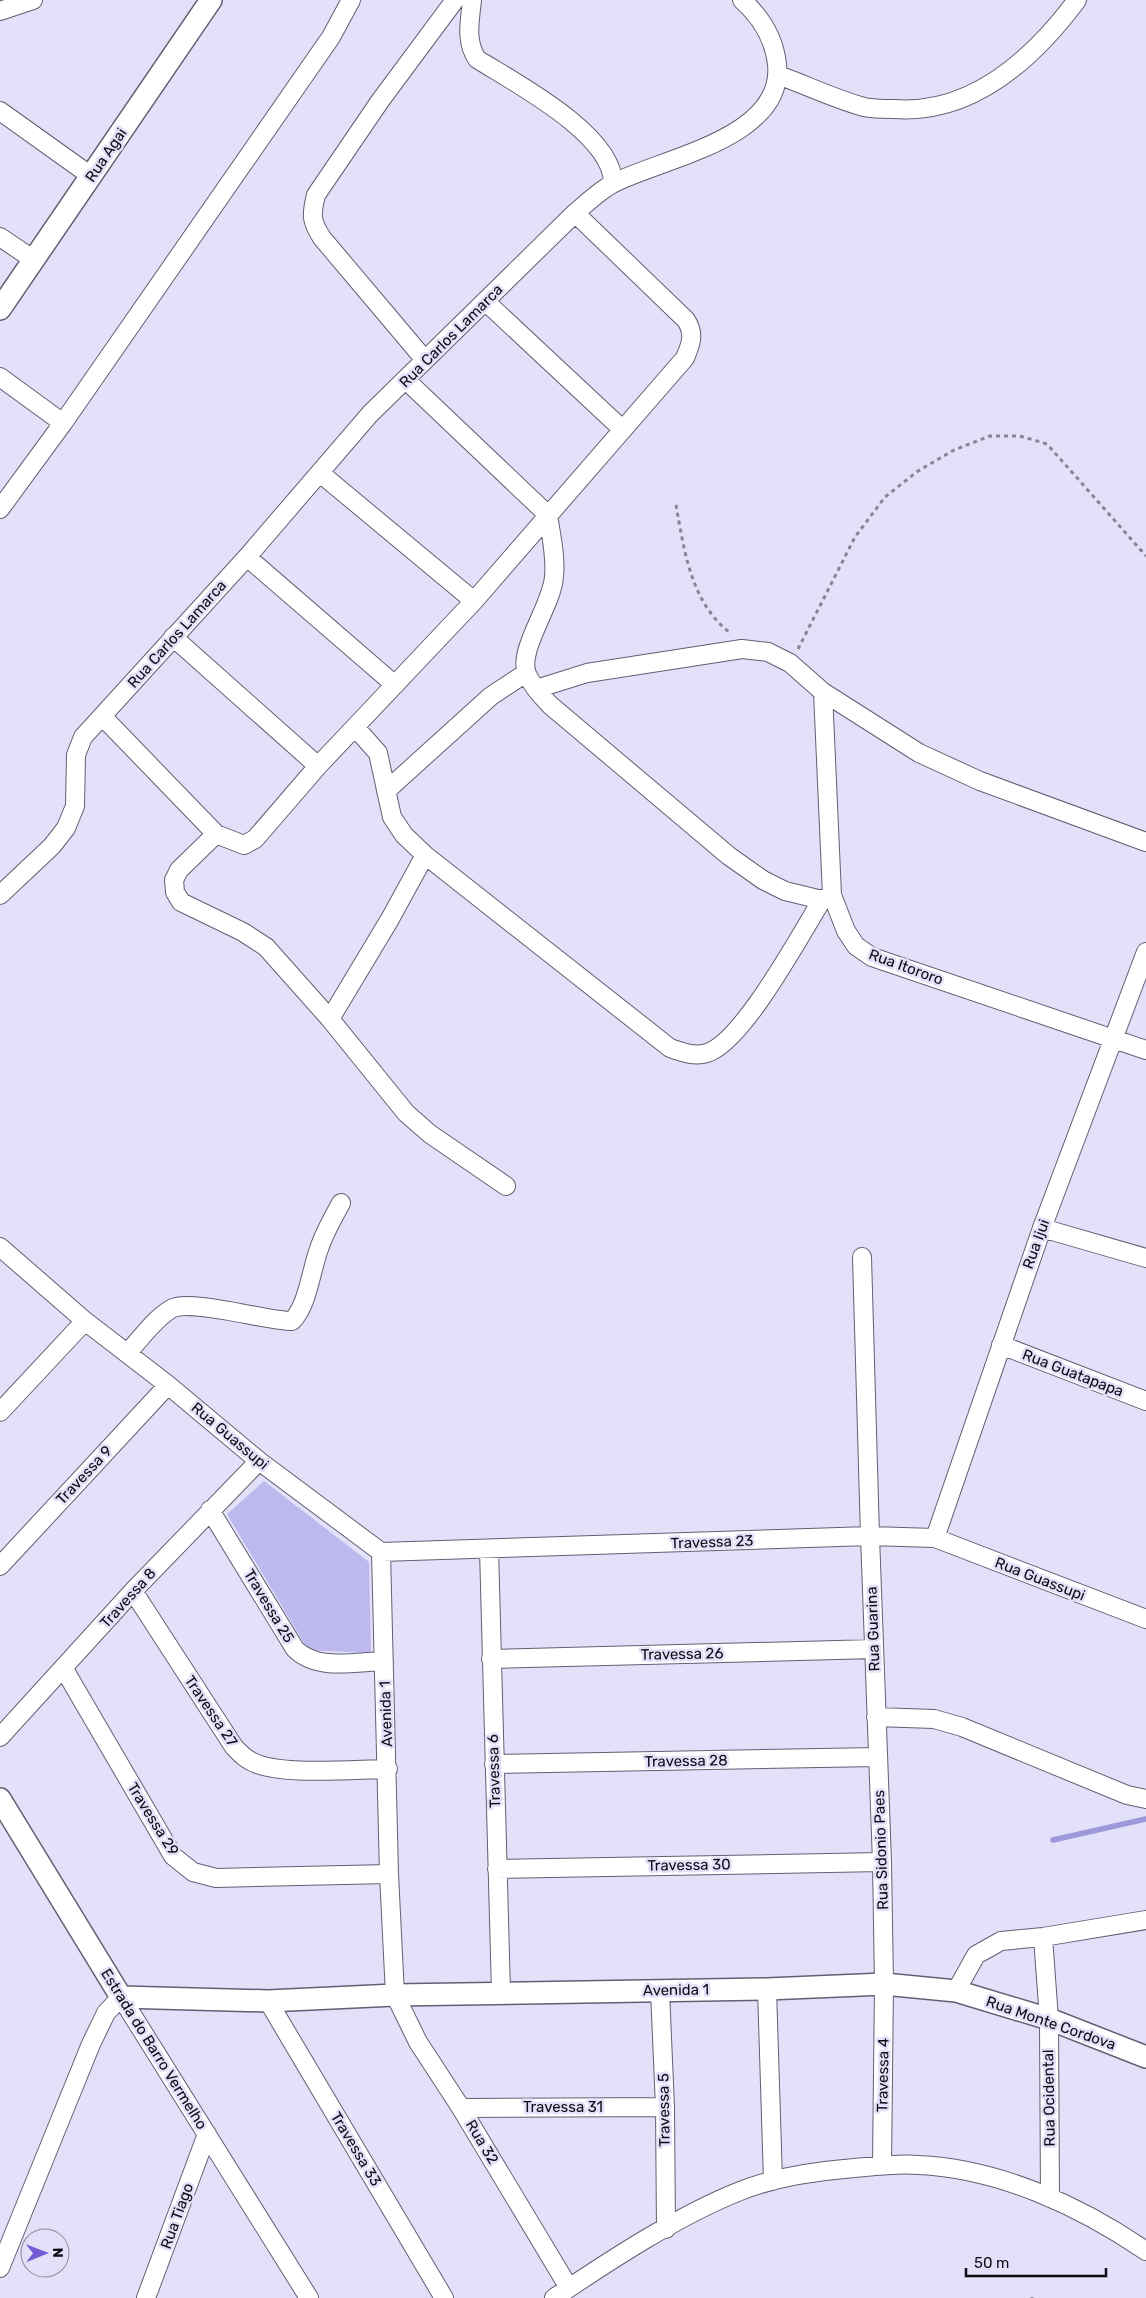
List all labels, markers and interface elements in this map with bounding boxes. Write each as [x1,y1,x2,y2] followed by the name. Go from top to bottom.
[81,125,131,185] street label: Rua Agai
[396,281,506,391] street label: Rua Carlos Lamarca
[124,576,230,692] street label: Rua Carlos Lamarca
[866,945,946,989] street label: Rua Itororo
[1019,1217,1053,1271] street label: Rua Ijui
[1020,1345,1126,1401] street label: Rua Guatapapa
[188,1398,272,1474] street label: Rua Guassupi
[52,1442,116,1508] street label: Travessa 9
[670,1532,754,1552] street label: Travessa 23
[992,1554,1088,1604] street label: Rua Guassupi
[96,1564,160,1632] street label: Travessa 8
[240,1566,298,1646] street label: Travessa 25
[863,1586,883,1672] street label: Rua Guarina
[640,1644,724,1664] street label: Travessa 26
[181,1672,241,1750] street label: Travessa 27
[376,1681,396,1747] street label: Avenida 1
[484,1734,504,1808] street label: Travessa 6
[644,1751,728,1771] street label: Travessa 28
[123,1779,183,1859] street label: Travessa 29
[870,1789,892,1910] street label: Rua Sidonio Paes
[647,1855,731,1875] street label: Travessa 30
[97,1965,211,2133] street label: Estrada do Barro Vermelho
[643,1980,709,2000] street label: Avenida 1
[984,1992,1118,2054] street label: Rua Monte Cordova
[873,2038,893,2112] street label: Travessa 4
[1039,2049,1059,2147] street label: Rua Ocidental
[654,2073,674,2147] street label: Travessa 5
[523,2098,603,2116] street label: Travessa 31
[327,2109,385,2189] street label: Travessa 33
[462,2117,502,2168] street label: Rua 32
[157,2181,197,2251] street label: Rua Tiago
[20,2228,70,2278] north arrow
[966,2246,1106,2278] scale bar
[49,2248,66,2258] text: N
[974,2254,1009,2272] text: 50 m

